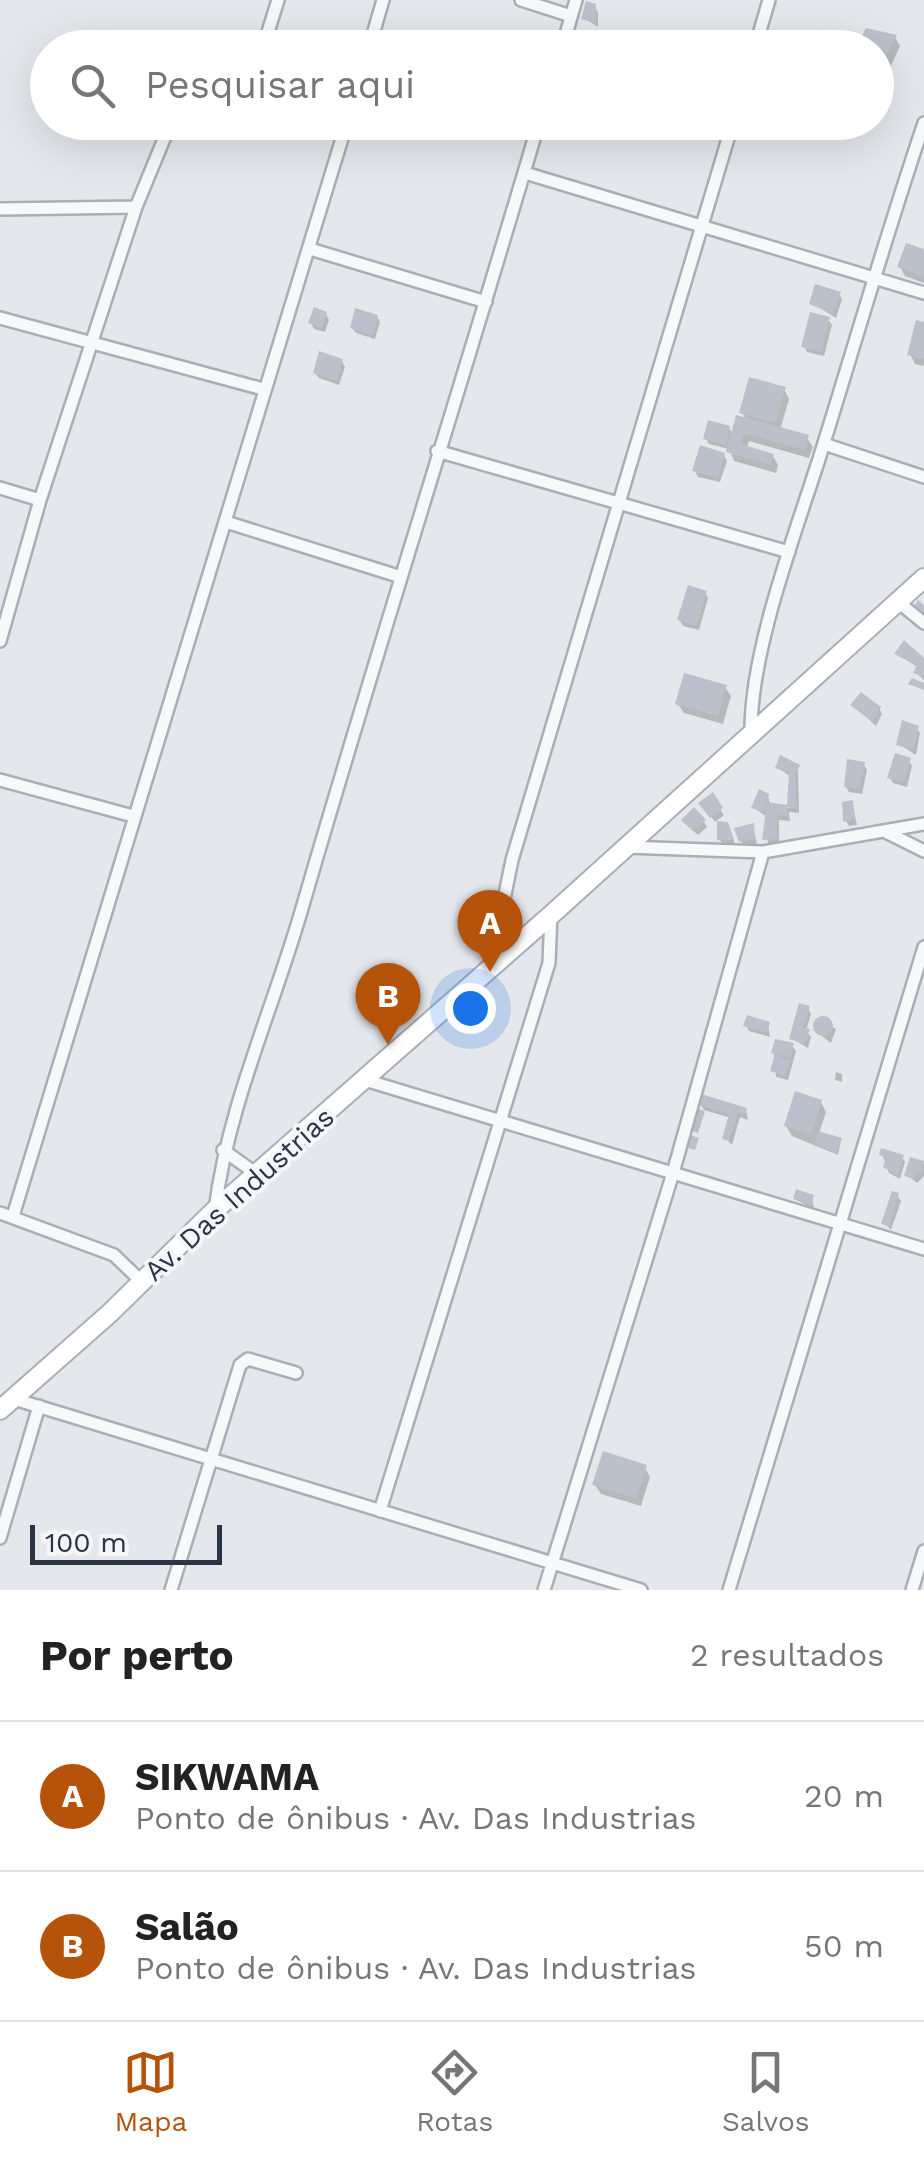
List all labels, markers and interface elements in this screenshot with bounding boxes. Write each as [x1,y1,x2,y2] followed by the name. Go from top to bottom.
[30,30,894,140] search box
[65,58,120,113] icon: search
[145,63,415,107] text: Pesquisar aqui
[458,890,522,972] pin: A
[356,962,420,1045] pin: B
[445,983,496,1034] your location
[137,1100,341,1288] street label: Av. Das Industrias
[30,1520,222,1564] scale bar
[45,1526,127,1559] text: 100 m
[40,1631,234,1680] text: Por perto
[690,1636,884,1674] text: 2 resultados
[135,1755,319,1799] text: SIKWAMA
[62,1777,83,1815] text: A
[804,1777,884,1815] text: 20 m
[135,1799,696,1837] text: Ponto de ônibus · Av. Das Industrias
[135,1905,239,1949] text: Salão
[62,1927,83,1965] text: B
[804,1927,884,1965] text: 50 m
[135,1949,696,1987] text: Ponto de ônibus · Av. Das Industrias
[114,2045,187,2138] tab: Mapa
[416,2045,493,2138] tab: Rotas
[722,2045,810,2138] tab: Salvos

